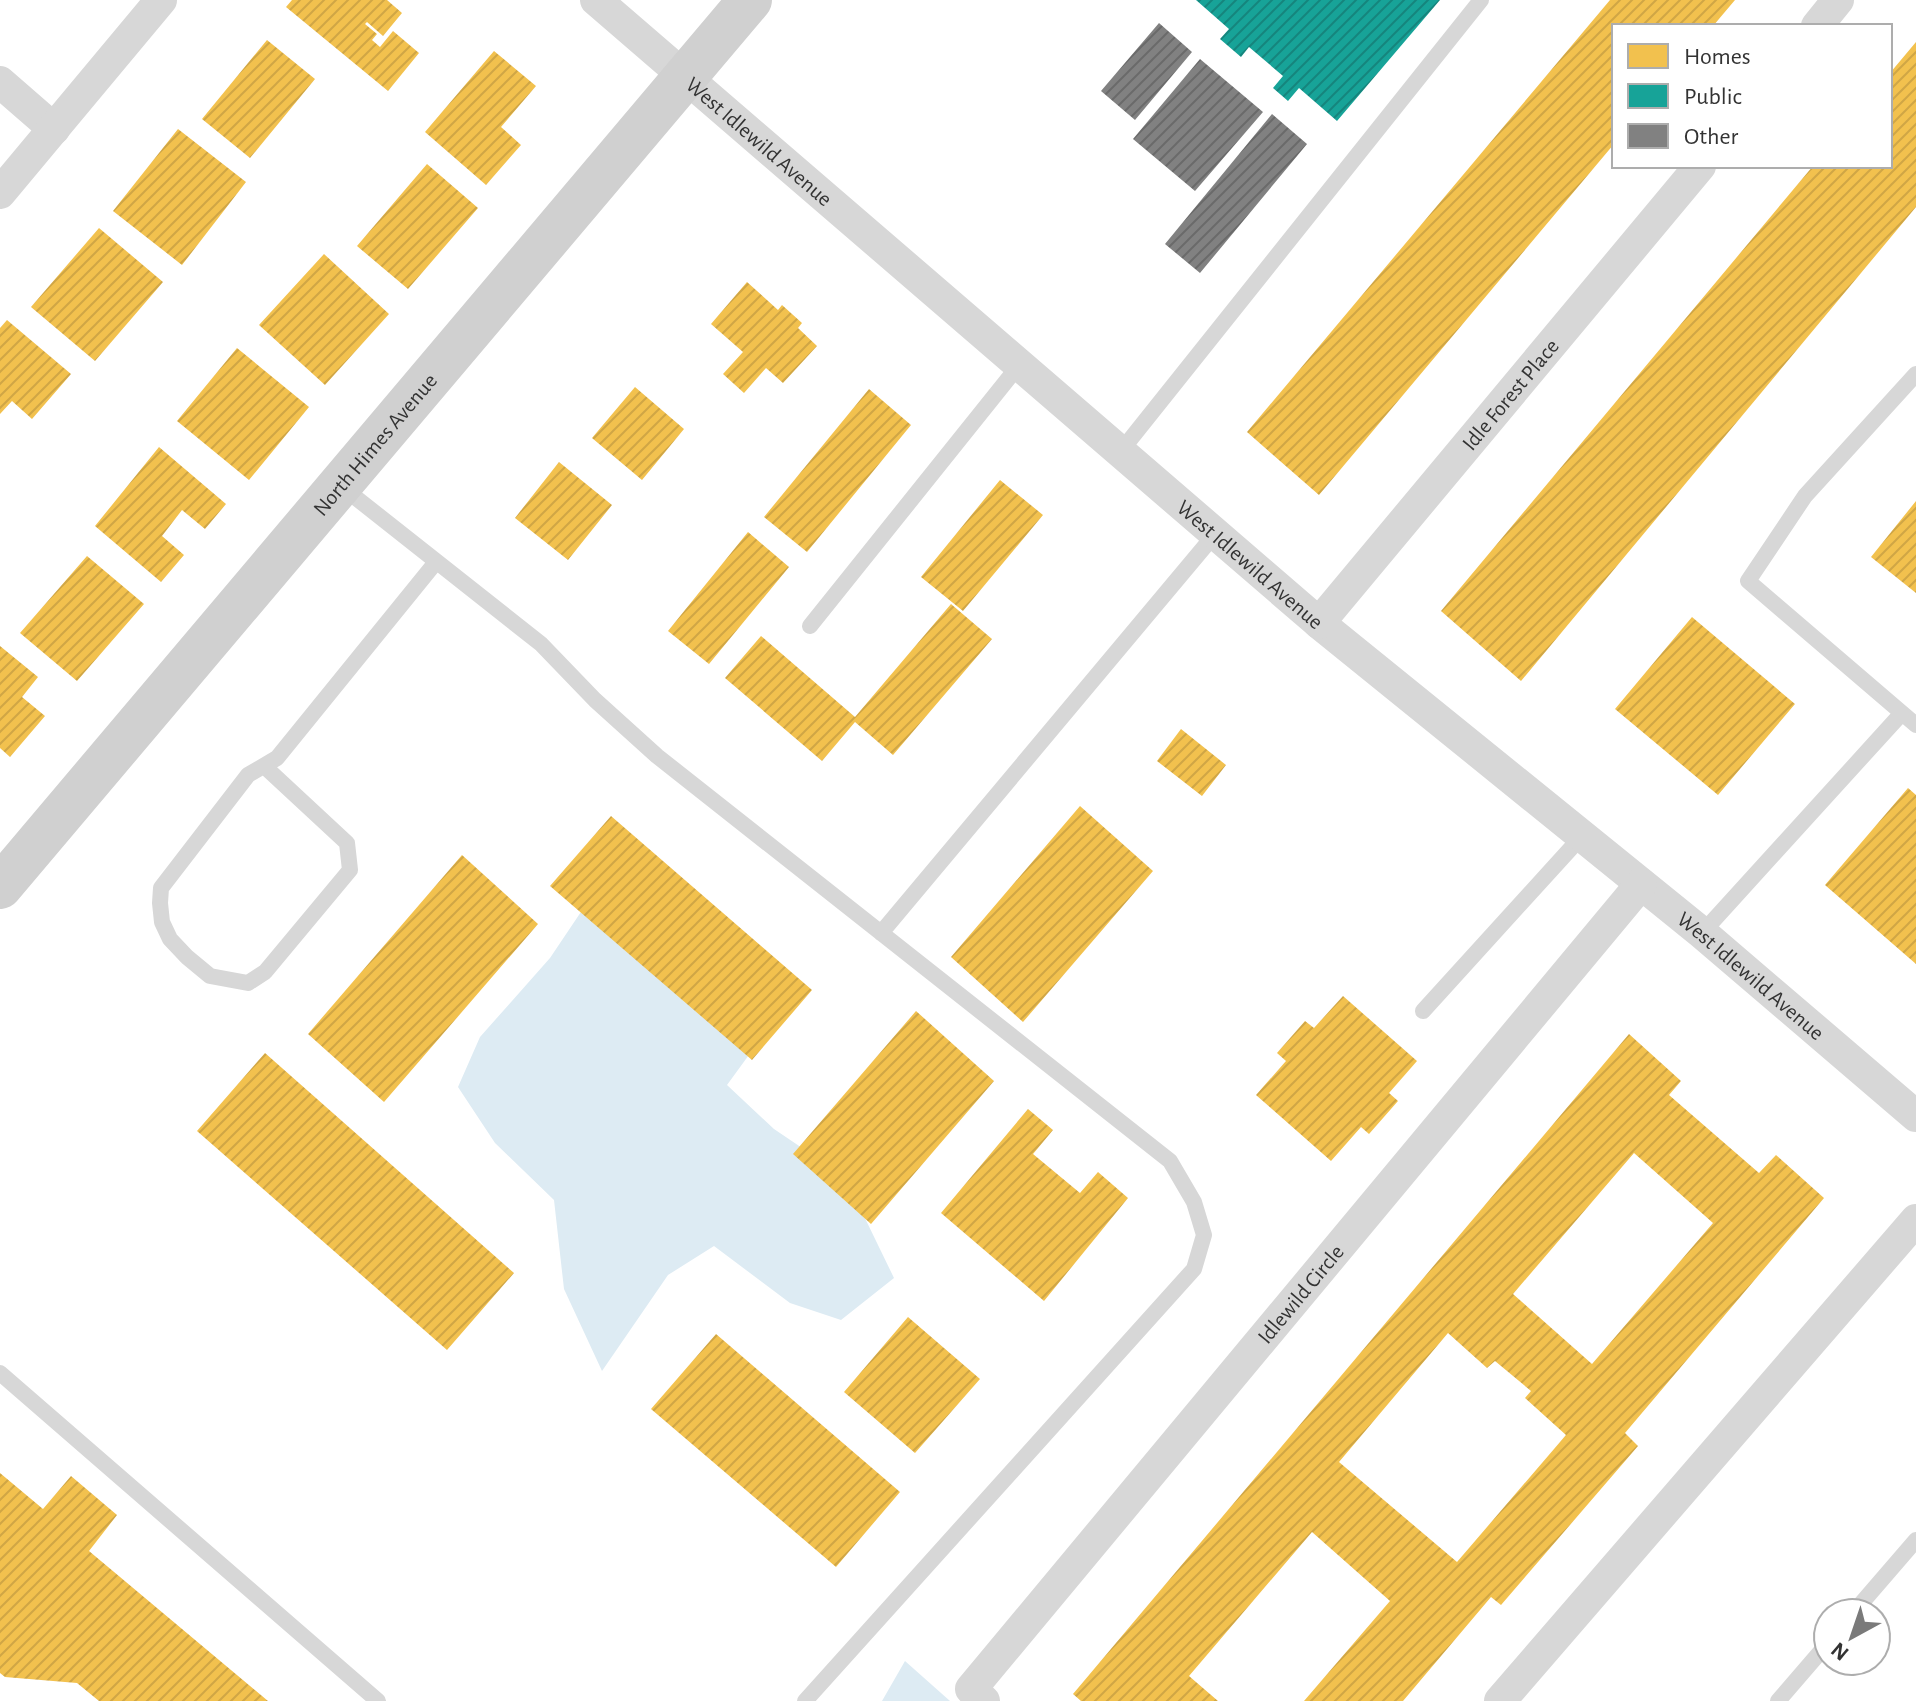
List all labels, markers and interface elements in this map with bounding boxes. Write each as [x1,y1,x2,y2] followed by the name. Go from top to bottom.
[1612,24,1892,168] legend
[1684,45,1751,69] text: Homes
[682,73,836,210] street label: West Idlewild Avenue
[1684,85,1742,109] text: Public
[1684,125,1738,149] text: Other
[1458,335,1563,454] street label: Idle Forest Place
[309,369,441,520] street label: North Himes Avenue
[1173,496,1327,633] street label: West Idlewild Avenue
[1673,908,1828,1044] street label: West Idlewild Avenue
[1254,1241,1348,1348] street label: Idlewild Circle
[1812,1597,1892,1677] north arrow
[1827,1638,1853,1665] text: N

